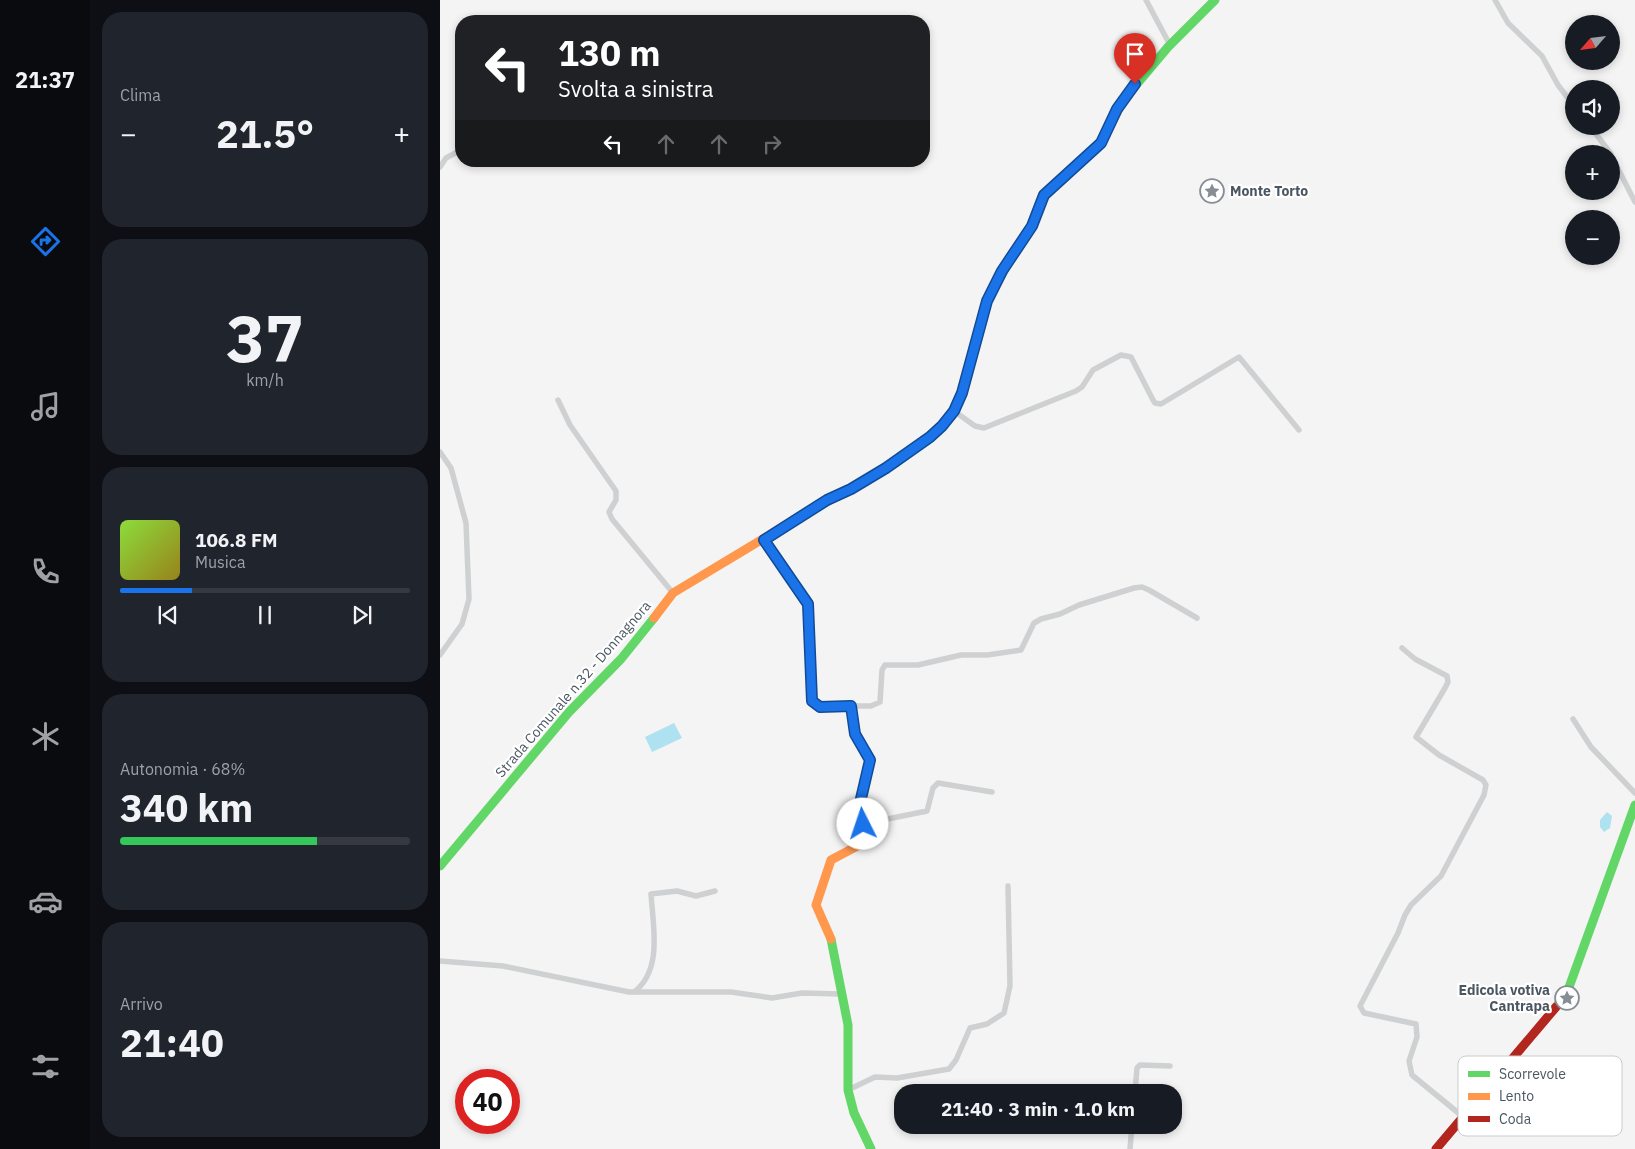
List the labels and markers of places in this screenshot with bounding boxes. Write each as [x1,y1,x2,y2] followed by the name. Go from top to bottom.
[1114,33,1156,84] pin
[1199,178,1225,204] place icon: Monte Torto
[1230,182,1308,200] place label: Monte Torto
[1459,981,1550,1015] place label: Edicola votiva Cantrapa
[1554,985,1580,1011] place icon: Edicola votiva Cantrapa

